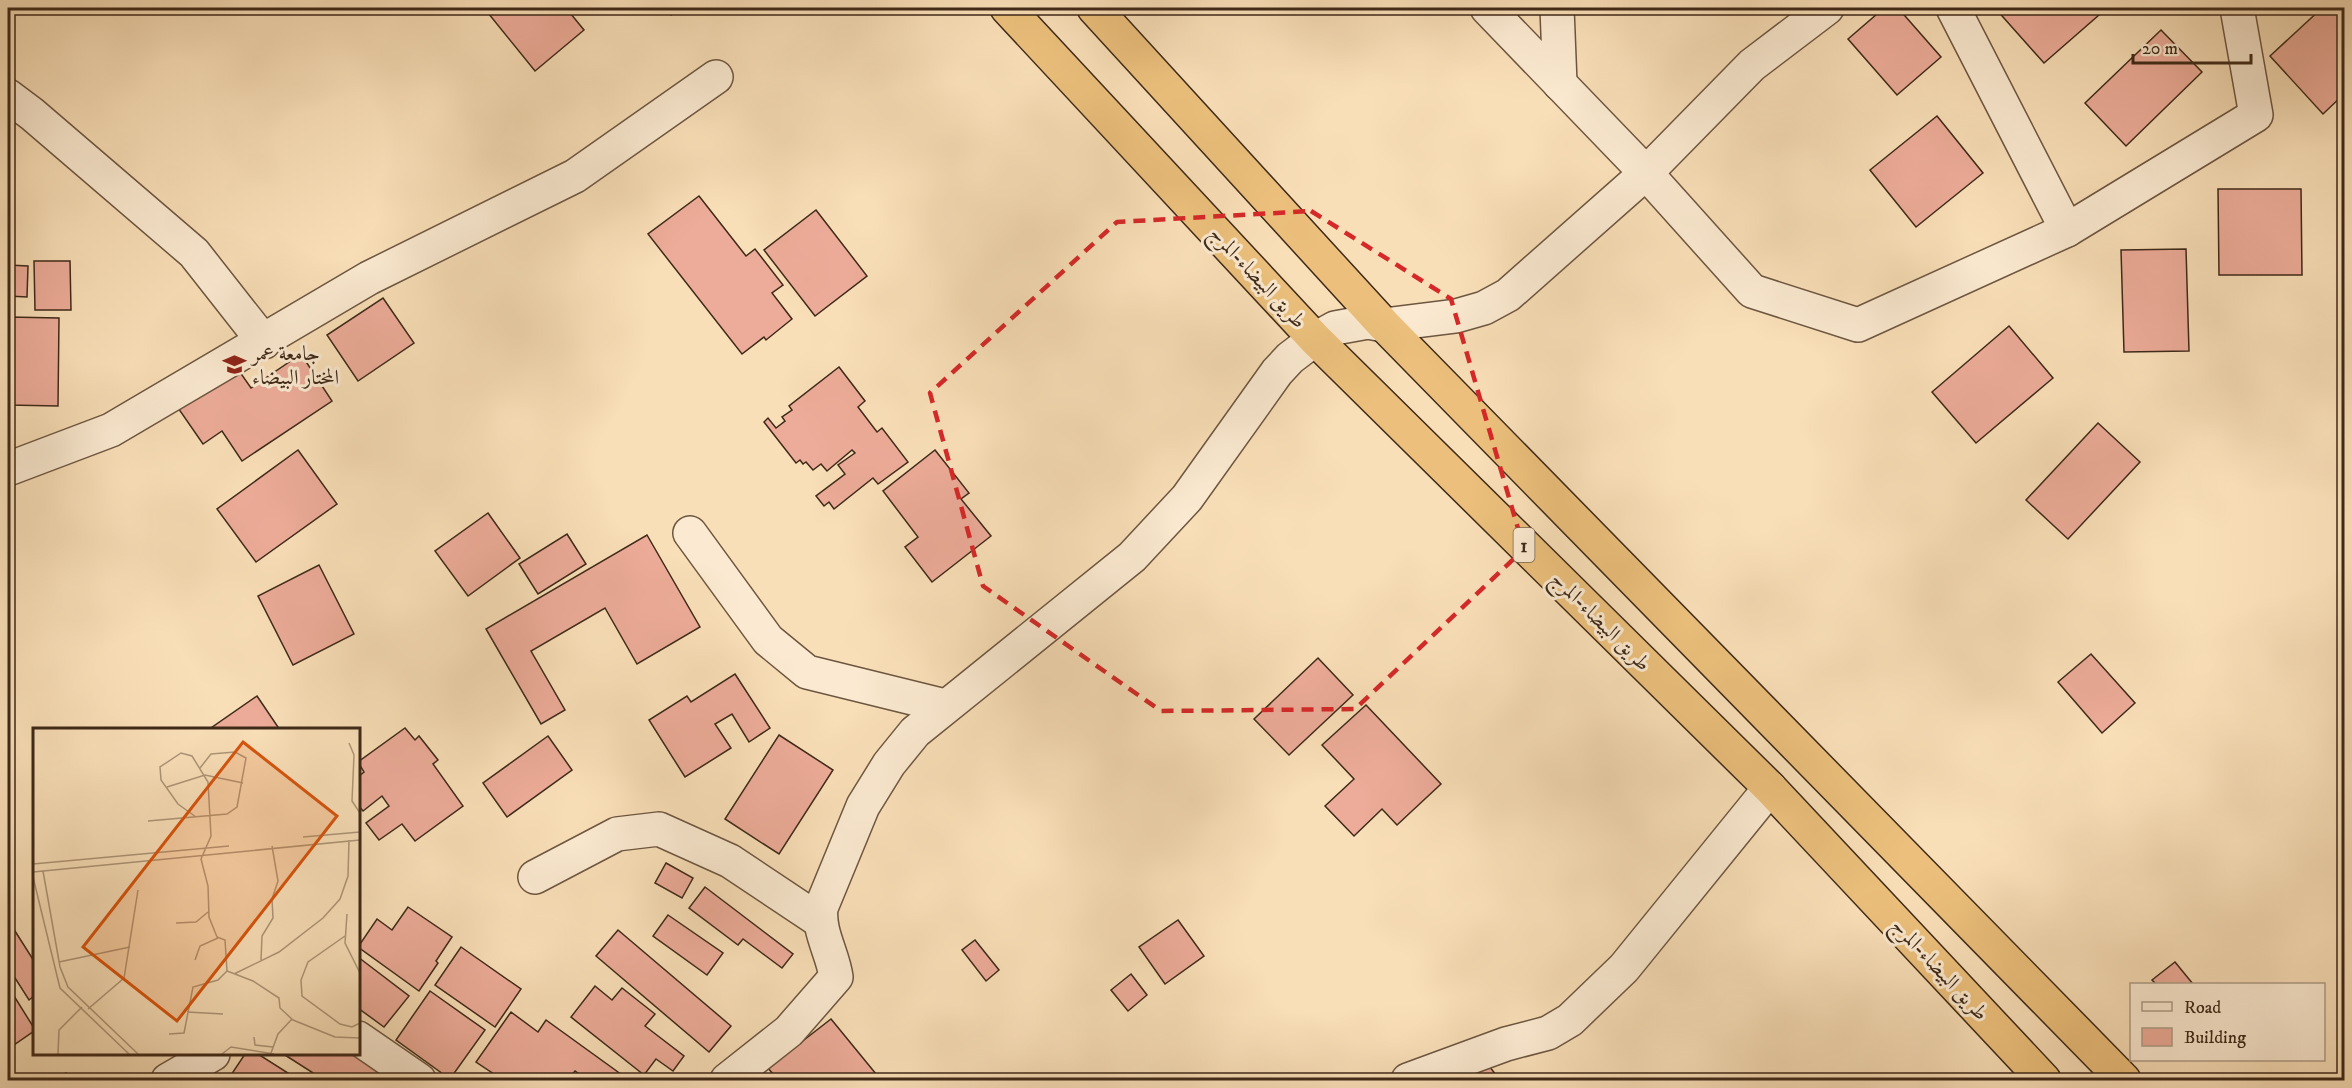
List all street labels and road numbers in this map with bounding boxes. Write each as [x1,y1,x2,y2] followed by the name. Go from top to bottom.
[1199,221,1311,338] street label: طريق البيضاء-المرج
[1514,528,1534,562] road number: 1
[1541,566,1656,681] street label: طريق البيضاء-المرج
[1881,913,1993,1030] street label: طريق البيضاء-المرج

